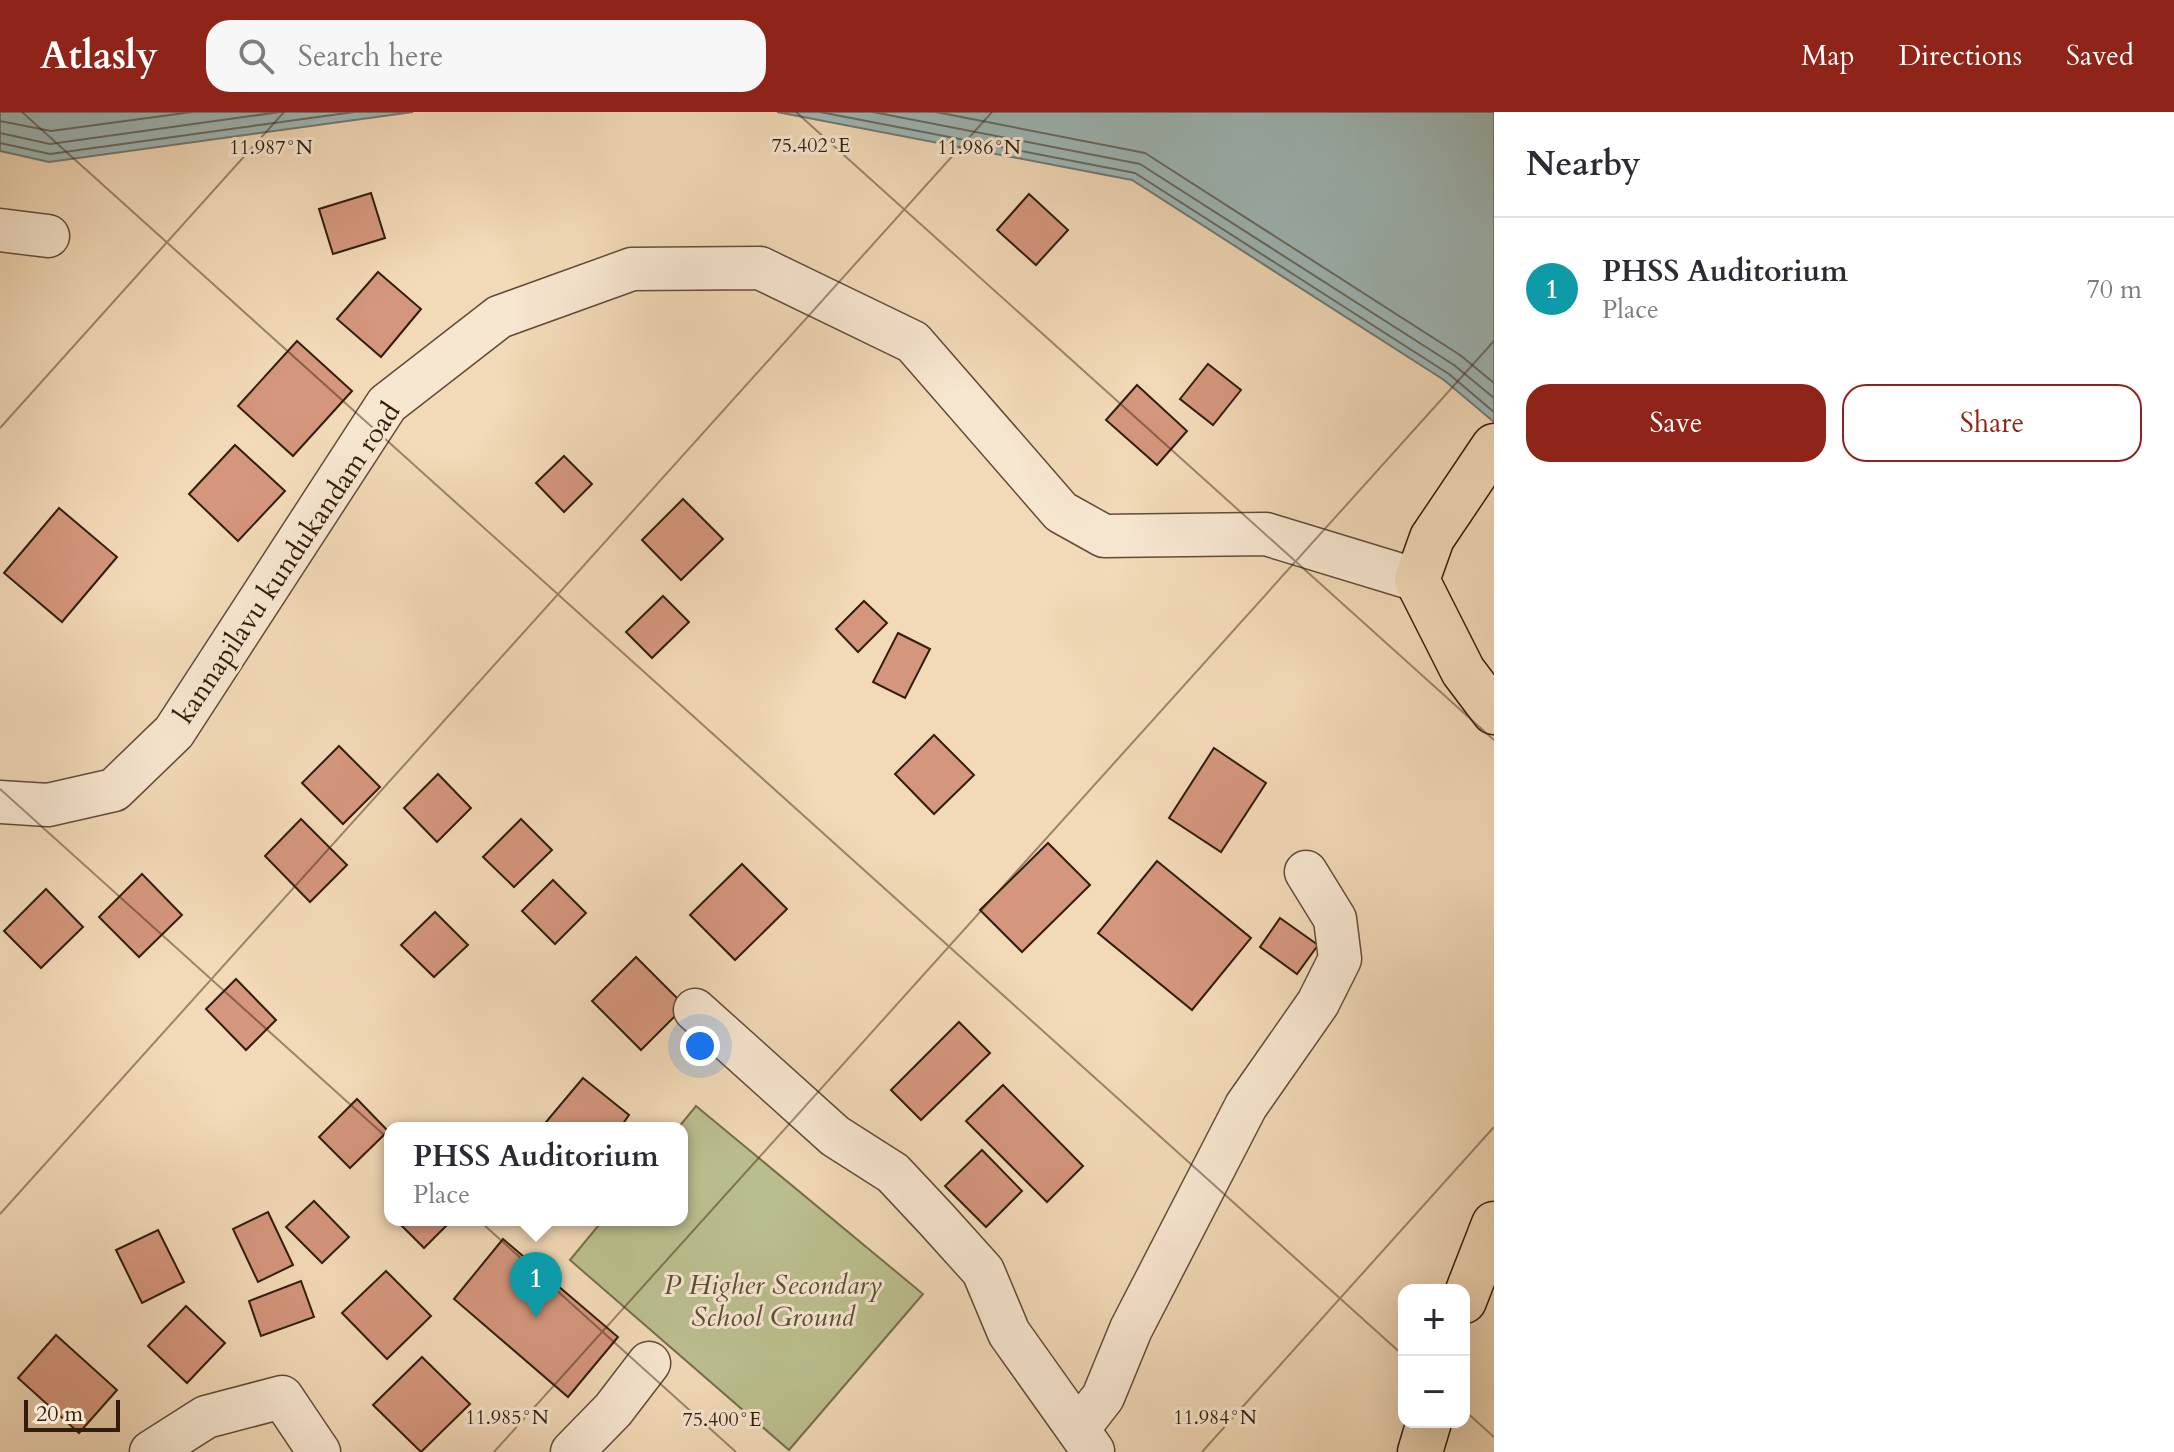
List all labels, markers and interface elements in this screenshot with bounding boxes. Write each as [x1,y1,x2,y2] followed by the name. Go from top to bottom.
[206,20,766,92] search box
[40,30,158,82] text: Atlasly
[234,34,278,78] icon: search
[298,36,443,77] text: Search here
[1801,37,1855,75] text: Map
[1899,37,2022,75] text: Directions
[2066,37,2134,75] text: Saved
[772,132,850,159] text: 75.402°E
[229,134,313,161] text: 11.987°N
[937,134,1021,161] text: 11.986°N
[1526,141,1641,187] text: Nearby
[1602,251,1848,292] text: PHSS Auditorium
[1545,272,1559,307] text: 1
[2086,272,2142,307] text: 70 m
[1602,292,1659,327] text: Place
[1526,384,1826,462] button: Save
[1842,384,2142,462] button: Share
[165,395,409,731] street label: kannapilavu kundukandam road
[680,1026,720,1066] your location
[384,1122,688,1226] popup
[413,1136,659,1177] text: PHSS Auditorium
[413,1177,470,1212] text: Place
[510,1252,562,1318] pin: 1
[664,1266,882,1336] park label: P Higher Secondary School Ground
[1398,1284,1470,1428] map controls
[1398,1284,1470,1356] button: +
[1398,1356,1470,1428] button: −
[24,1396,120,1432] scale bar
[36,1399,83,1429] text: 20 m
[465,1404,549,1431] text: 11.985°N
[1173,1404,1257,1431] text: 11.984°N
[683,1406,761,1433] text: 75.400°E

